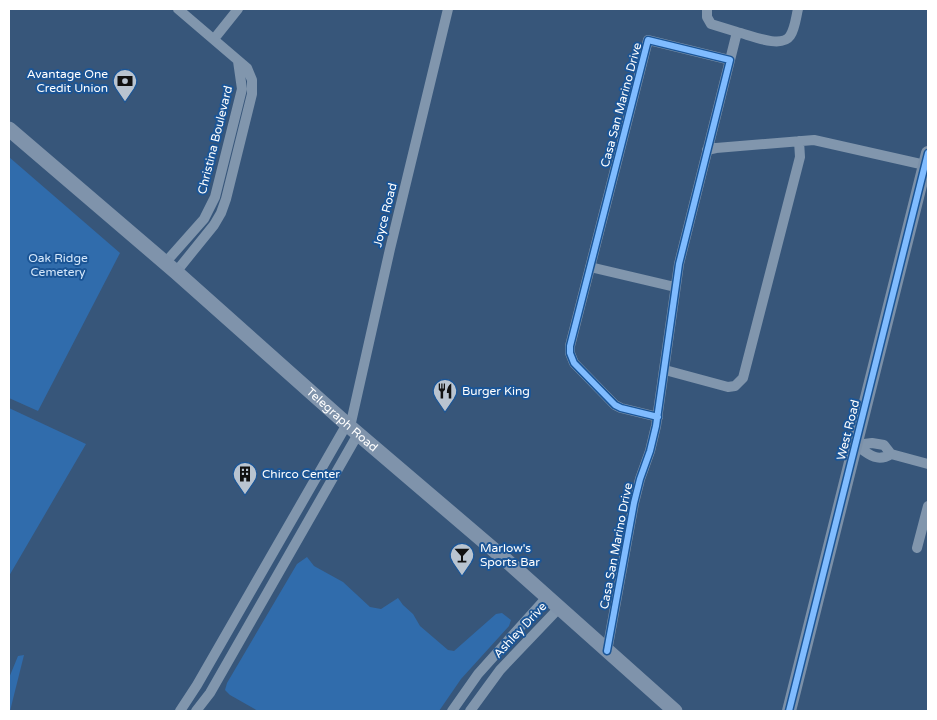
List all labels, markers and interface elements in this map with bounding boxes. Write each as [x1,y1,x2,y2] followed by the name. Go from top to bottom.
[598,41,644,169] street label: Casa San Marino Drive
[27,67,108,95] place label: Avantage One Credit Union
[112,68,138,102] bank icon: Avantage One Credit Union
[195,84,235,196] street label: Christina Boulevard
[370,181,400,249] street label: Joyce Road
[28,251,88,279] park label: Oak Ridge Cemetery
[432,378,458,412] restaurant icon: Burger King
[462,384,530,398] place label: Burger King
[304,385,381,455] street label: Telegraph Road
[834,398,862,462] street label: West Road
[232,461,258,495] building icon: Chirco Center
[262,467,340,481] place label: Chirco Center
[597,481,635,610] street label: Casa San Marino Drive
[480,541,540,569] place label: Marlow's Sports Bar
[449,542,475,576] bar icon: Marlow's Sports Bar
[491,599,549,661] street label: Ashley Drive

